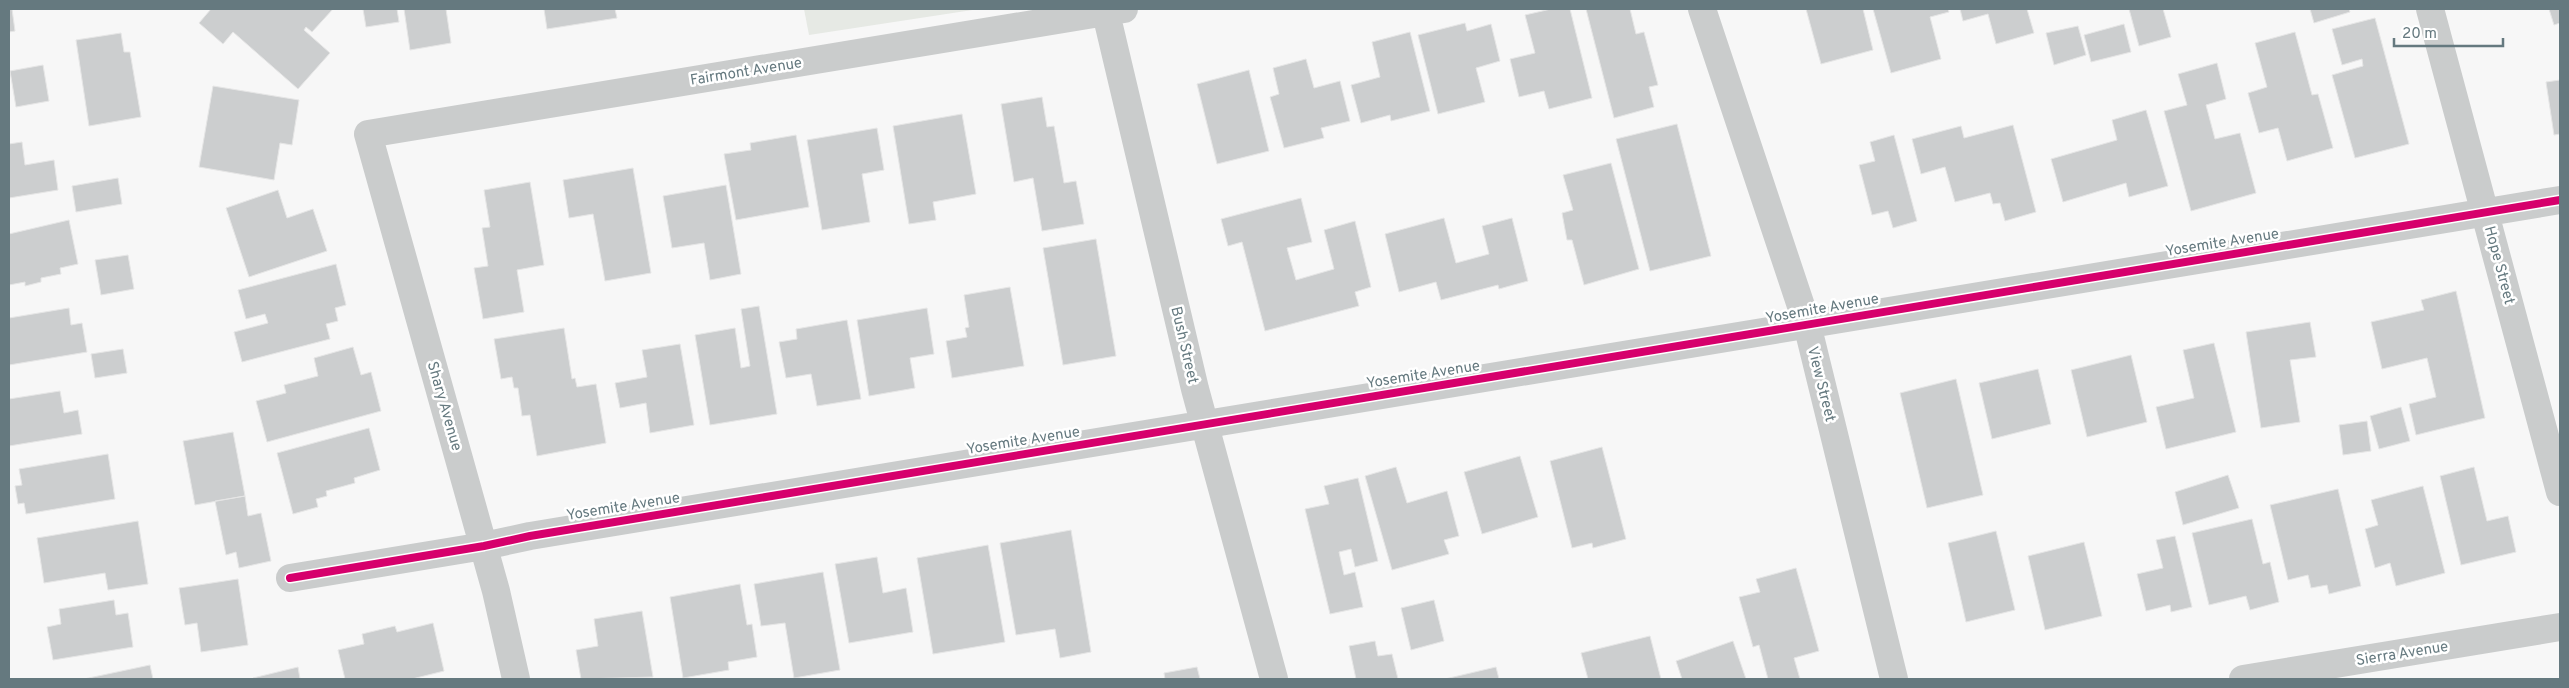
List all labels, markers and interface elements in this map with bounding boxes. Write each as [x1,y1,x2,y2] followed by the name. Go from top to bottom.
[2394,15,2503,47] scale bar
[2402,25,2437,44] text: 20 m
[689,54,803,91] street label: Fairmont Avenue
[2479,224,2518,307] street label: Hope Street
[2164,225,2280,262] street label: Yosemite Avenue
[1764,290,1880,329] street label: Yosemite Avenue
[1165,305,1202,386] street label: Bush Street
[1802,345,1839,424] street label: View Street
[1365,357,1481,394] street label: Yosemite Avenue
[422,359,465,454] street label: Shary Avenue
[965,423,1081,460] street label: Yosemite Avenue
[565,489,681,526] street label: Yosemite Avenue
[2355,638,2450,671] street label: Sierra Avenue

